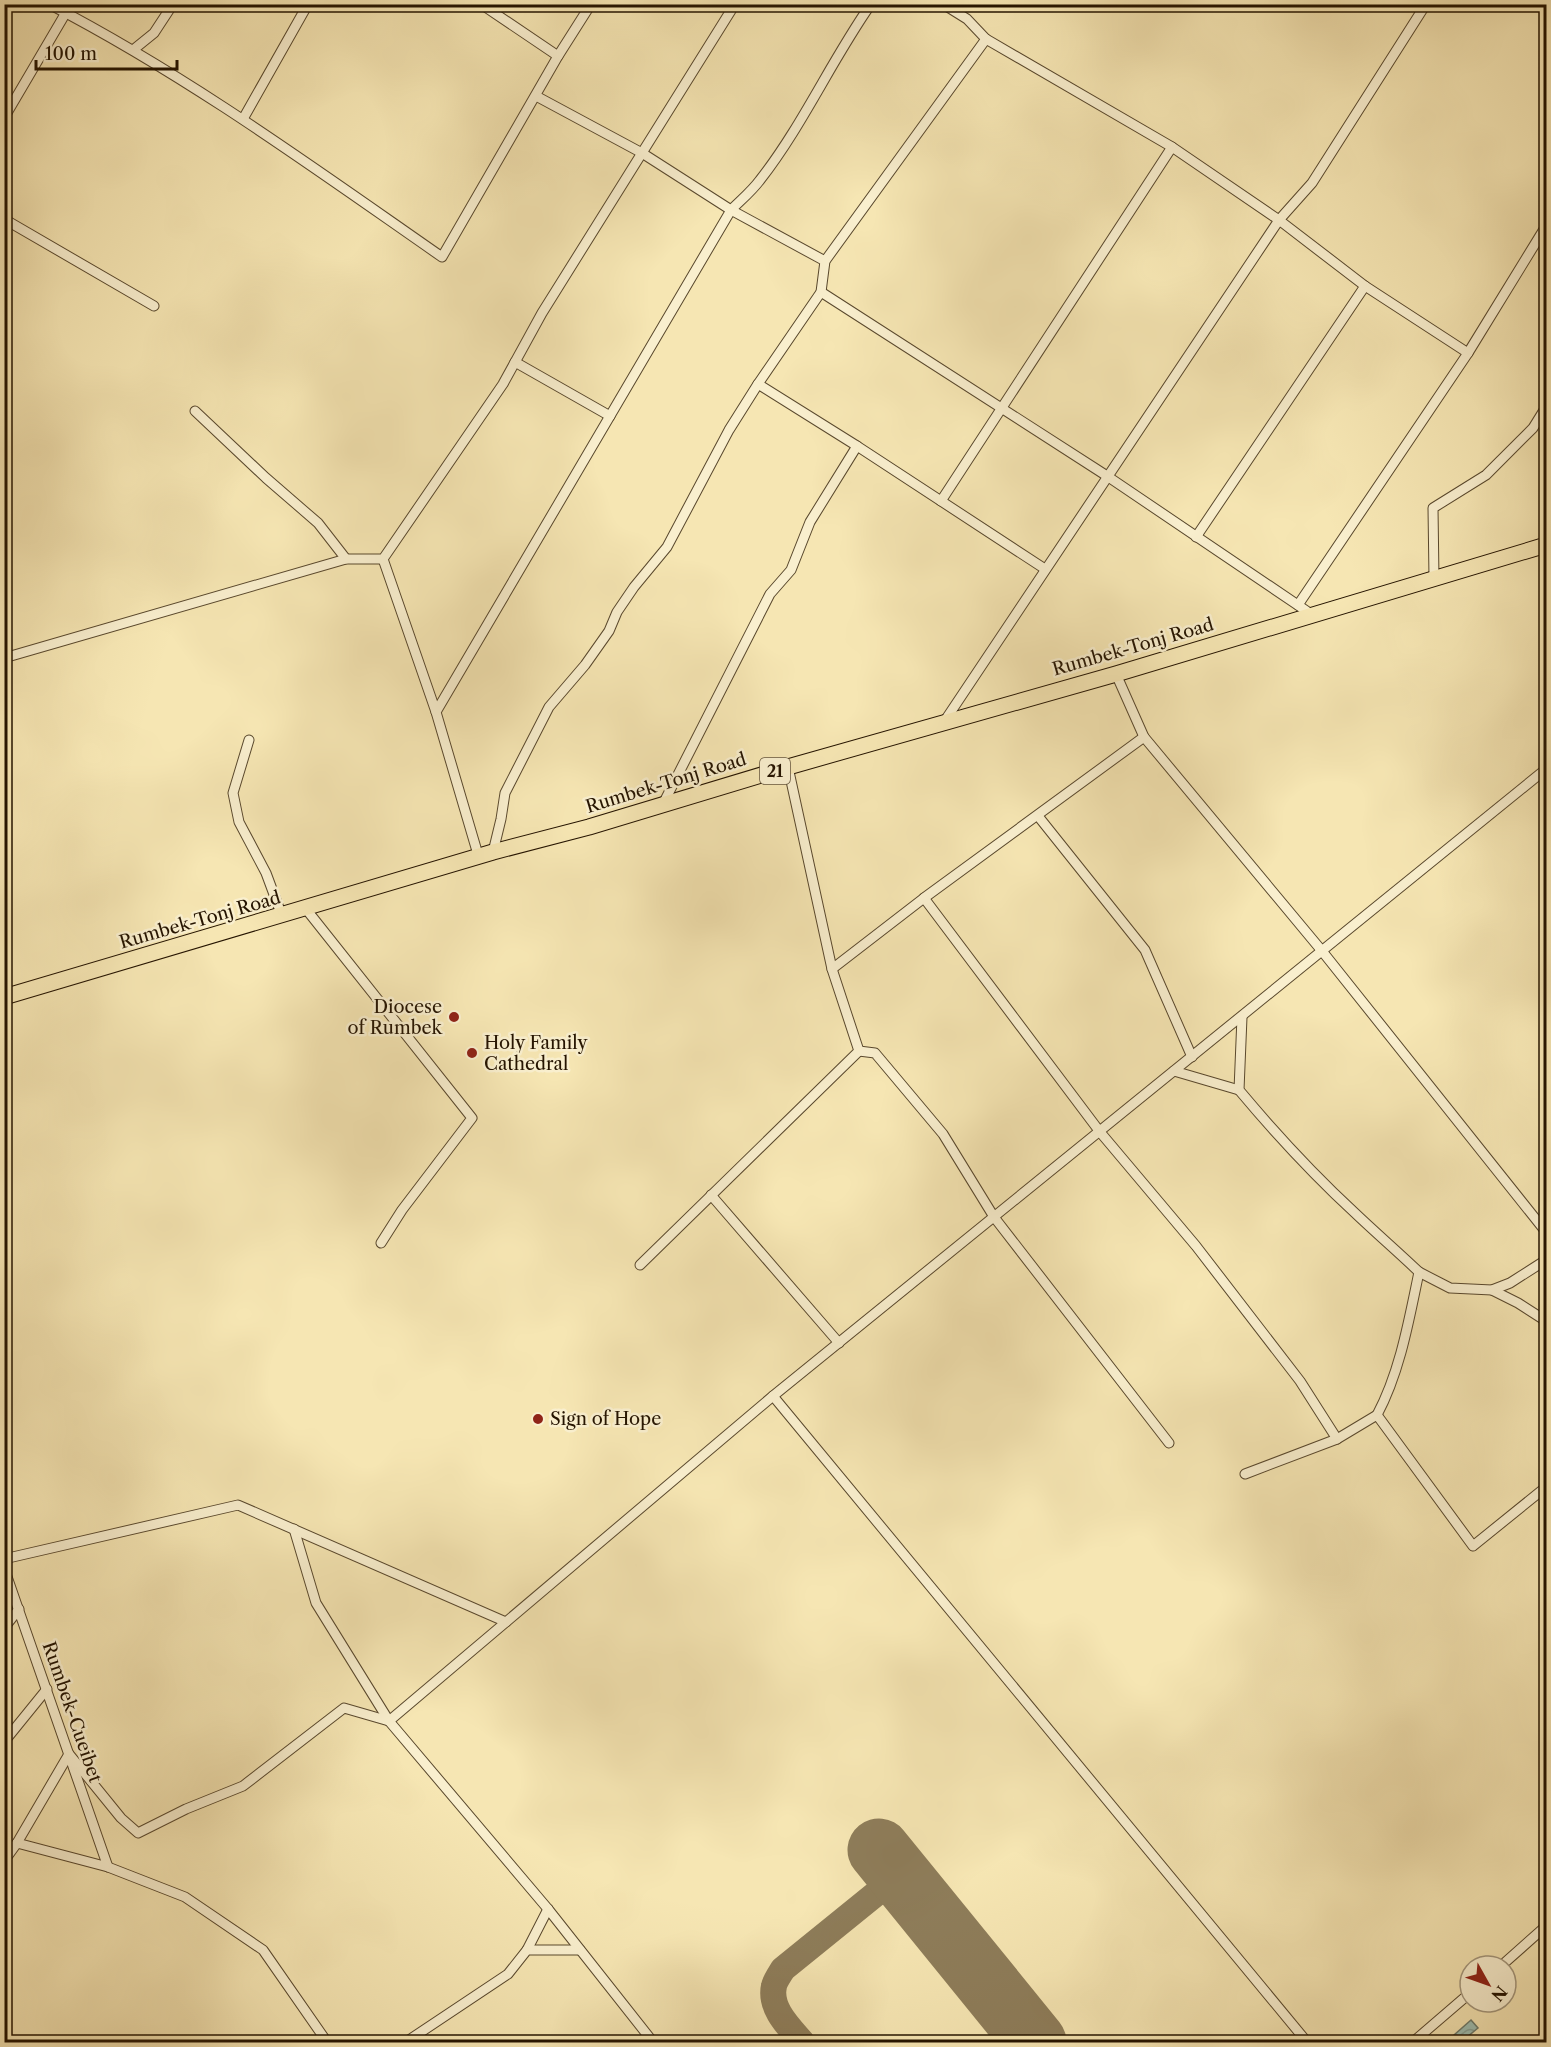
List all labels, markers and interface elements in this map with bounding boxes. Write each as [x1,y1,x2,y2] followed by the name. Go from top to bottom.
[36,33,177,71] scale bar
[45,43,97,65] text: 100 m
[1050,613,1216,681] street label: Rumbek-Tonj Road
[583,748,749,818] street label: Rumbek-Tonj Road
[760,758,790,784] road number: 21
[117,886,283,954] street label: Rumbek-Tonj Road
[347,996,444,1039] place label: Diocese of Rumbek
[447,1010,461,1024] marker: Diocese of Rumbek
[484,1032,588,1075] place label: Holy Family Cathedral
[465,1046,479,1060] marker: Holy Family Cathedral
[550,1408,661,1430] place label: Sign of Hope
[531,1412,545,1426] marker: Sign of Hope
[38,1639,107,1786] street label: Rumbek-Cueibet
[1458,1954,1518,2014] north arrow
[1487,1982,1512,2005] text: N

